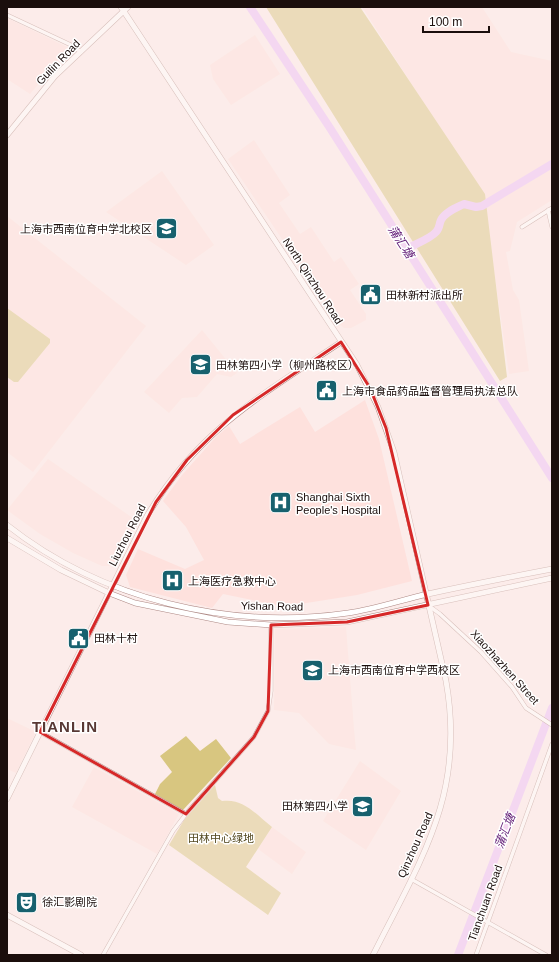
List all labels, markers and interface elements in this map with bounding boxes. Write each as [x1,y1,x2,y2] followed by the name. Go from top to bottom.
[423,8,489,34] scale bar
[429,15,462,29] text: 100 m
[34,37,82,87] street label: Guilin Road
[154,216,180,242] school or university icon: 上海市西南位育中学北校区
[20,223,152,235] place label: 上海市西南位育中学北校区
[385,223,418,263] water label: 蒲汇塘
[281,236,345,326] street label: North Qinzhou Road
[358,282,384,308] public building icon: 田林新村派出所
[386,289,463,301] place label: 田林新村派出所
[187,352,213,378] school or university icon: 田林第四小学（柳州路校区）
[216,359,359,371] place label: 田林第四小学（柳州路校区）
[314,378,340,404] public building icon: 上海市食品药品监督管理局执法总队
[342,385,518,397] place label: 上海市食品药品监督管理局执法总队
[267,490,293,516] hospital icon: Shanghai Sixth People's Hospital
[296,491,381,516] place label: Shanghai Sixth People's Hospital
[106,502,148,568] street label: Liuzhou Road
[159,568,185,594] hospital icon: 上海医疗急救中心
[188,575,276,587] place label: 上海医疗急救中心
[241,599,303,613] street label: Yishan Road
[66,625,92,651] public building icon: 田林十村
[468,627,542,707] street label: Xiaozhazhen Street
[94,632,138,644] place label: 田林十村
[299,657,325,683] school or university icon: 上海市西南位育中学西校区
[328,664,460,676] place label: 上海市西南位育中学西校区
[32,718,98,735] district label: TIANLIN
[350,793,376,819] school or university icon: 田林第四小学
[282,800,348,812] place label: 田林第四小学
[395,810,435,880] street label: Qinzhou Road
[492,810,519,850] water label: 蒲汇塘
[188,832,254,844] park label: 田林中心绿地
[466,863,504,943] street label: Tianchuan Road
[14,889,40,915] theatre icon: 徐汇影剧院
[42,896,97,908] place label: 徐汇影剧院

